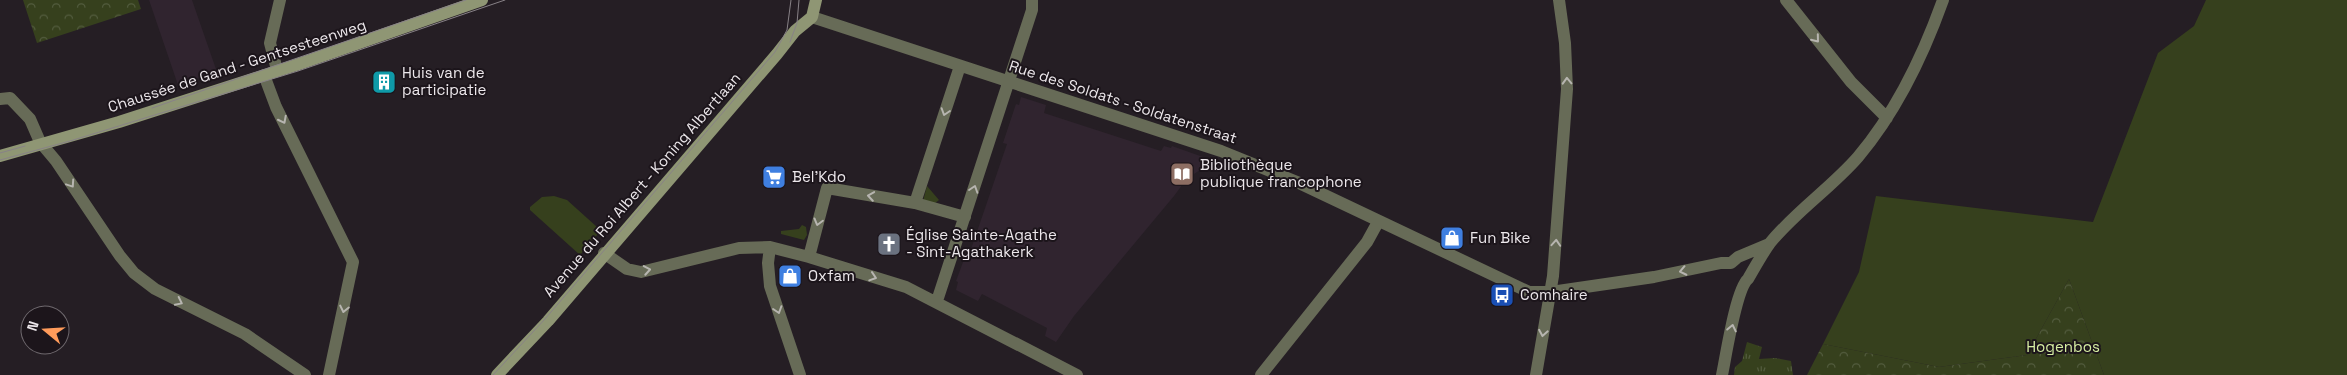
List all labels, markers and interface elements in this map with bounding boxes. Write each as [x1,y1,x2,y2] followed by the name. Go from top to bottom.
[105,15,368,116] street label: Chaussée de Gand - Gentsesteenweg
[1810,33,1819,42] one-way arrow
[1007,56,1240,147] street label: Rue des Soldats - Soldatenstraat
[402,63,487,99] place label: Huis van de participatie
[371,69,397,95] building icon: Huis van de participatie
[539,69,744,301] street label: Avenue du Roi Albert - Koning Albertlaan
[1562,77,1572,84] one-way arrow
[941,108,951,116] one-way arrow
[277,114,287,123] one-way arrow
[1200,155,1362,191] place label: Bibliothèque publique francophone
[1169,161,1195,187] library icon: Bibliothèque publique francophone
[761,164,787,190] supermarket icon: Bel'Kdo
[792,167,846,186] place label: Bel'Kdo
[65,179,75,188] one-way arrow
[969,185,979,194] one-way arrow
[867,191,875,201] one-way arrow
[814,218,824,226] one-way arrow
[906,225,1057,261] place label: Église Sainte-Agathe - Sint-Agathakerk
[1439,225,1465,251] shop icon: Fun Bike
[1470,228,1531,247] place label: Fun Bike
[876,231,902,257] church icon: Église Sainte-Agathe - Sint-Agathakerk
[1550,239,1561,247] one-way arrow
[777,263,803,289] shop icon: Oxfam
[643,265,652,275] one-way arrow
[1679,265,1688,276] one-way arrow
[808,266,855,285] place label: Oxfam
[868,271,876,281] one-way arrow
[1489,282,1515,308] bus stop icon: Comhaire
[1520,285,1588,304] place label: Comhaire
[174,295,183,306] one-way arrow
[20,305,70,355] north arrow
[340,305,350,314] one-way arrow
[772,305,782,314] one-way arrow
[23,319,43,333] text: N
[1726,324,1737,333] one-way arrow
[1539,329,1549,338] one-way arrow
[2026,337,2100,356] park label: Hogenbos

